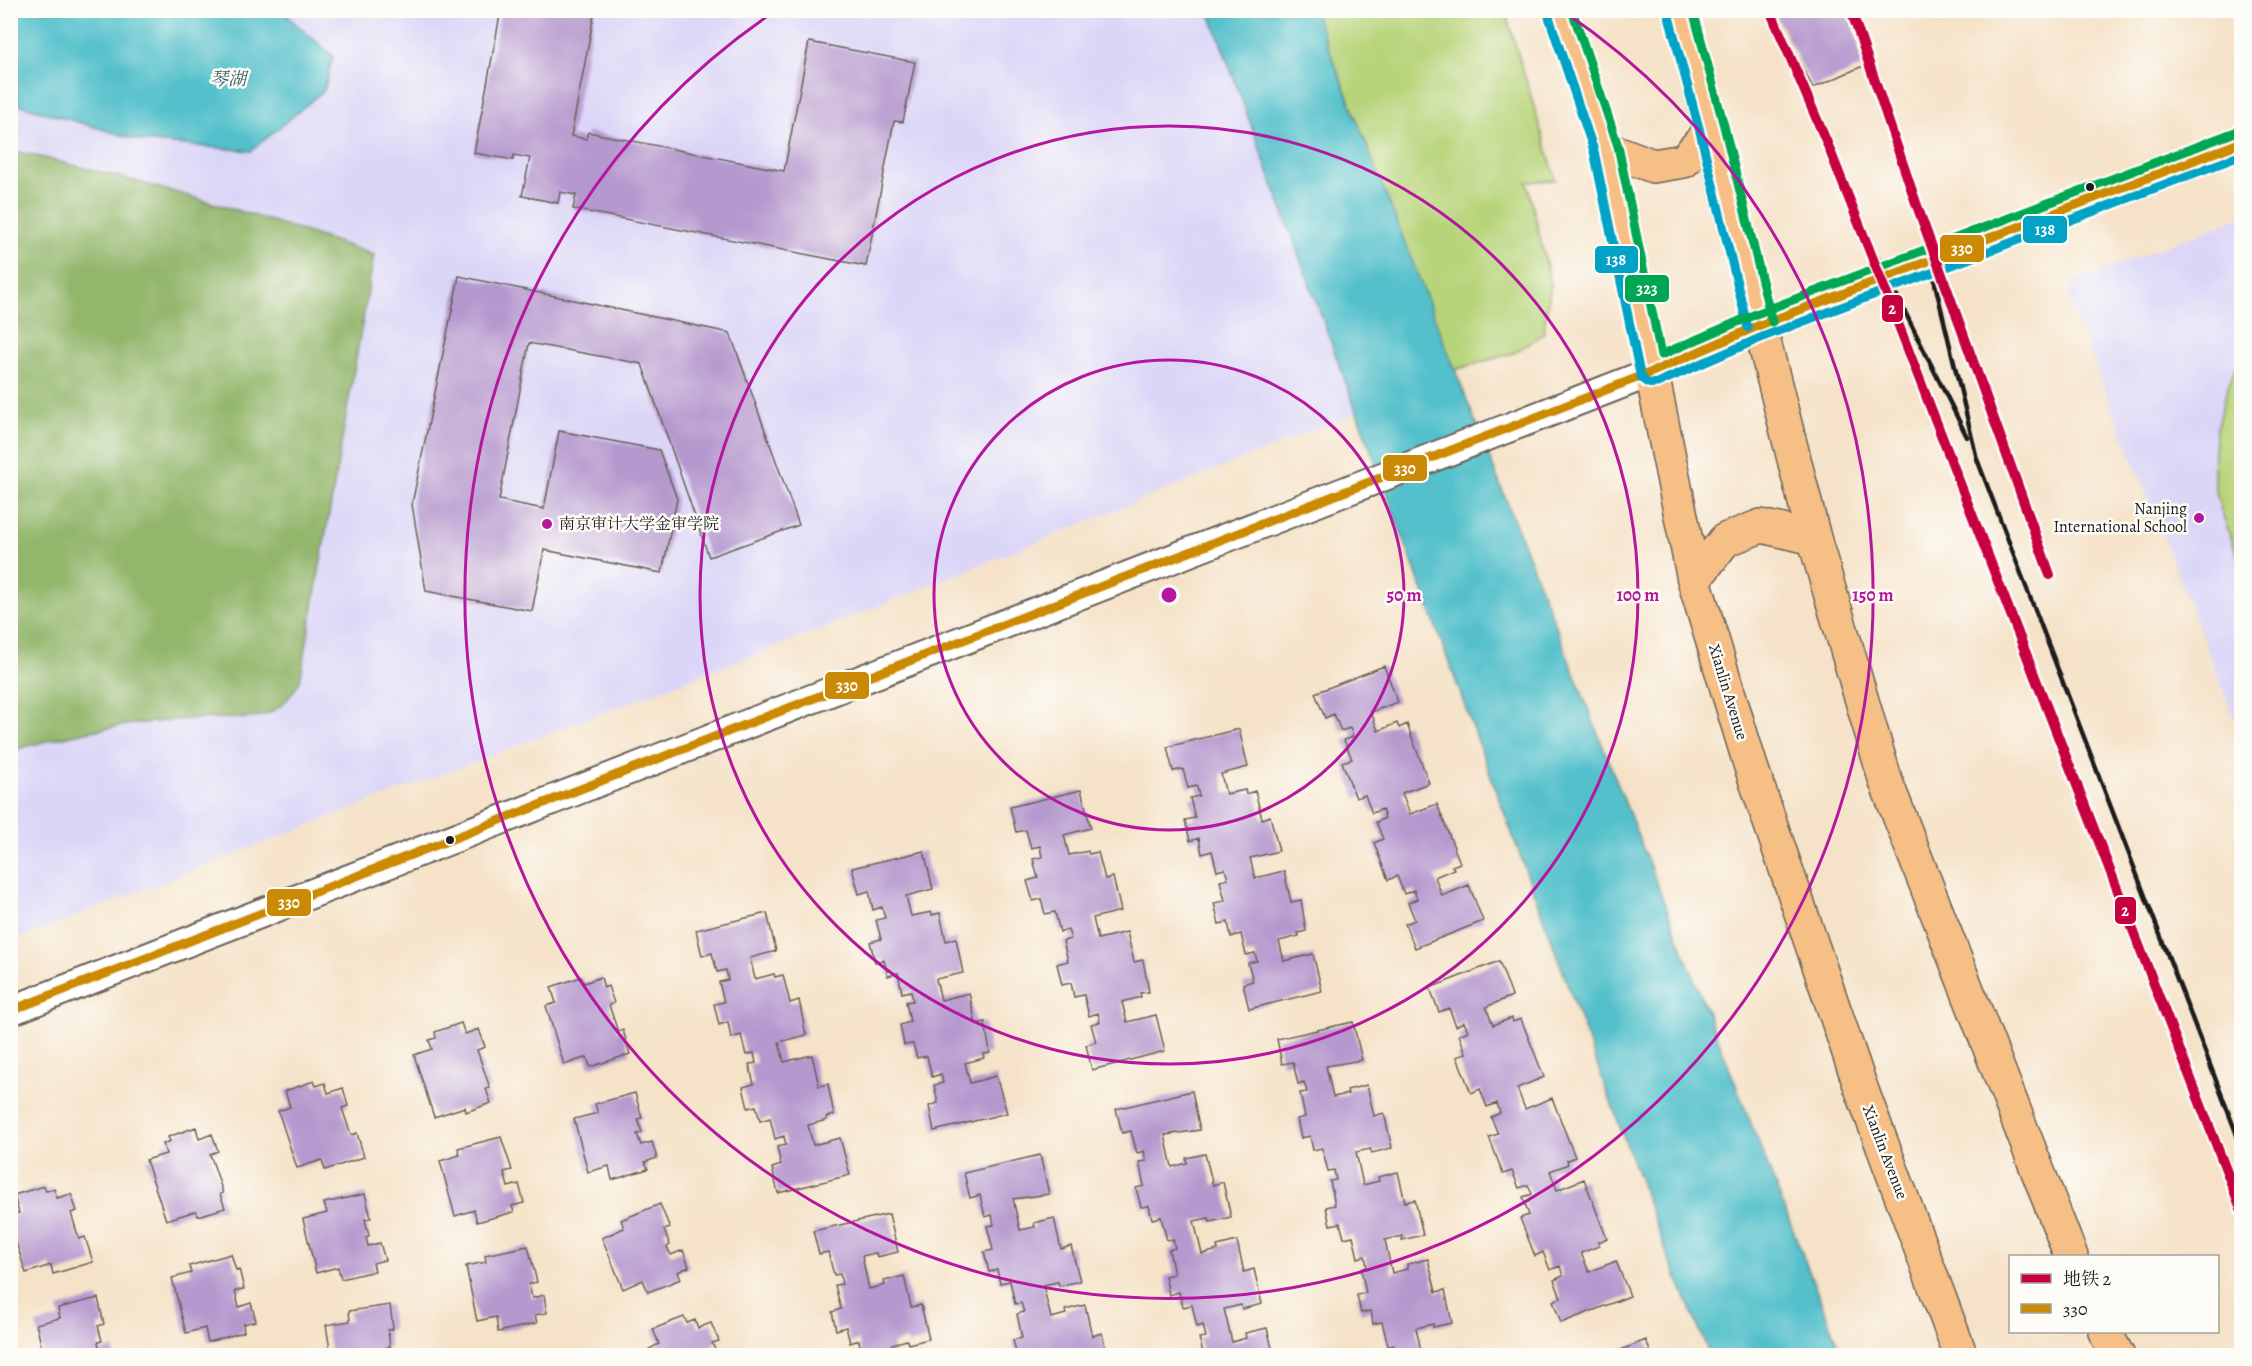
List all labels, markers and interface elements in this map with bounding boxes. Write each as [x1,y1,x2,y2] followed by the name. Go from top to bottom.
[210,67,249,91] water label: 琴湖
[2084,181,2096,193] unlabelled marker
[2022,215,2068,244] line badge: 138
[2035,219,2055,241] text: 138
[1939,234,1985,263] line badge: 330
[1951,238,1973,260] text: 330
[1594,245,1639,274] line badge: 138
[1606,249,1626,271] text: 138
[1624,274,1670,303] line badge: 323
[1636,278,1658,300] text: 323
[1881,294,1904,323] line badge: 2
[1888,298,1896,320] text: 2
[1382,454,1428,482] line badge: 330
[1394,458,1416,480] text: 330
[2053,498,2187,538] place label: Nanjing International School
[2192,511,2206,525] marker: Nanjing International School
[559,513,719,535] place label: 南京审计大学金审学院
[540,517,554,531] marker: 南京审计大学金审学院
[1387,583,1421,607] text: 50 m
[1617,583,1659,607] text: 100 m
[1852,583,1894,607] text: 150 m
[1159,585,1179,605] centre of rings
[1703,641,1753,743] street label: Xianlin Avenue
[824,671,870,700] line badge: 330
[836,675,858,697] text: 330
[444,834,456,846] unlabelled marker
[266,888,312,917] line badge: 330
[278,892,300,914] text: 330
[2114,896,2137,925] line badge: 2
[2121,900,2129,922] text: 2
[1857,1102,1913,1202] street label: Xianlin Avenue
[2009,1255,2219,1333] legend
[2063,1267,2112,1291] text: 地铁 2
[2063,1297,2088,1321] text: 330

